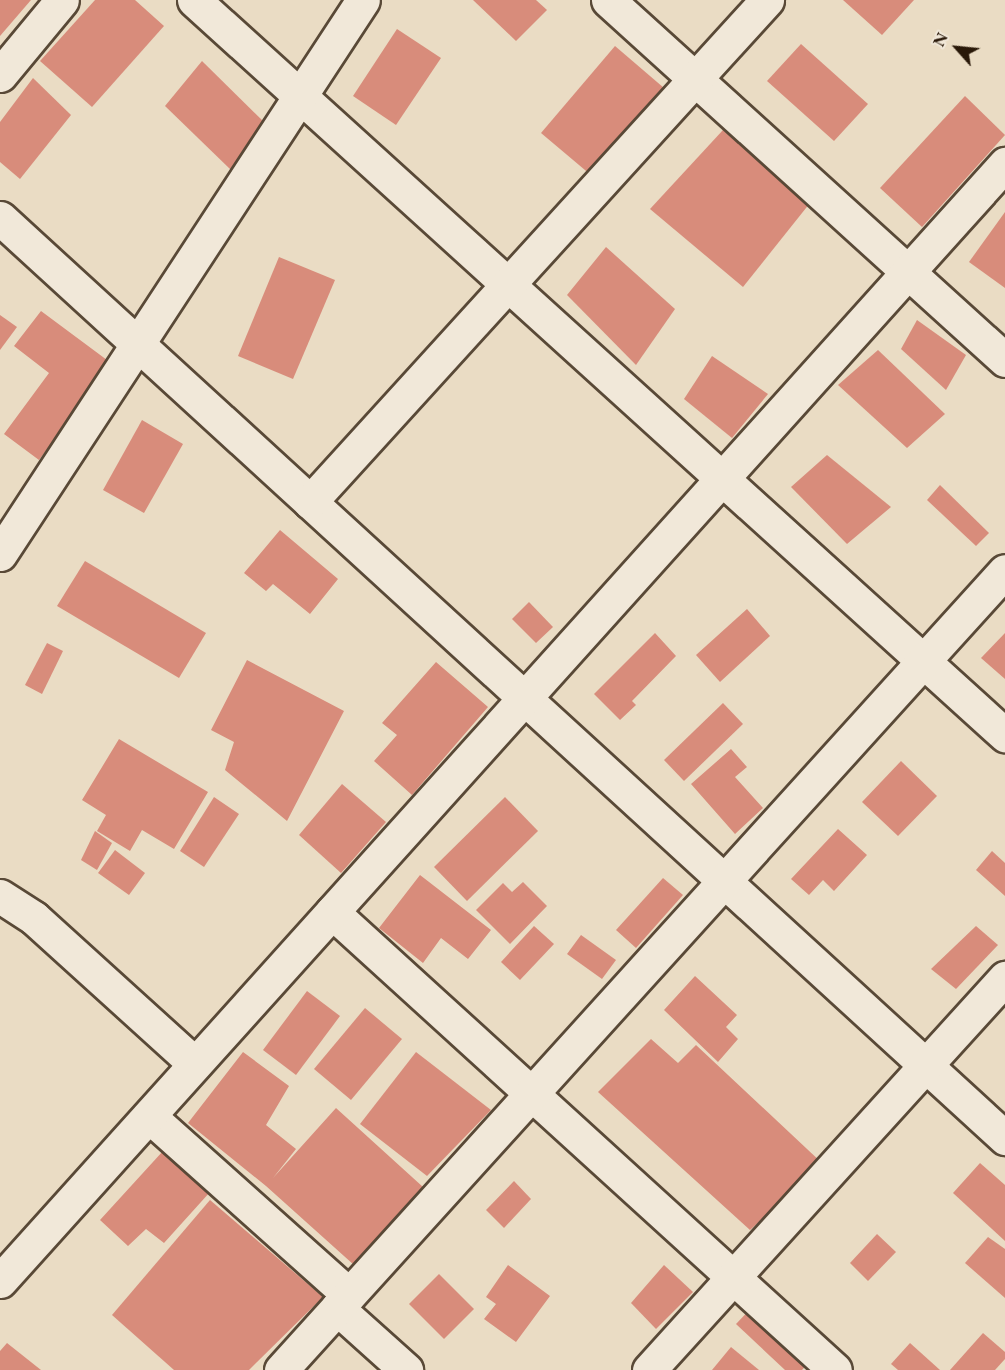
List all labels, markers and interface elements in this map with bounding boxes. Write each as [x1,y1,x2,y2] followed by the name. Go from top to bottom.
[927,18,987,78] north arrow
[928,29,953,50] text: N

